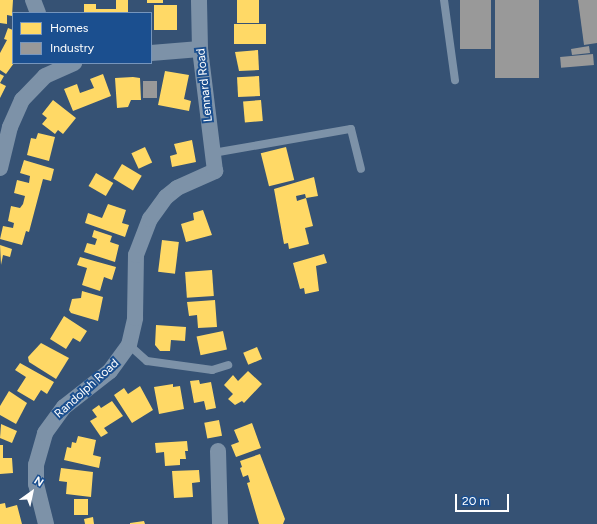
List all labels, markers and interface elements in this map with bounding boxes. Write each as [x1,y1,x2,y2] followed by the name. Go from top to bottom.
[12,12,152,64] legend
[50,21,88,35] text: Homes
[50,41,94,55] text: Industry
[194,47,216,123] street label: Lennard Road
[52,356,122,422] street label: Randolph Road
[12,472,52,512] north arrow
[32,474,46,489] text: N
[457,486,511,512] scale bar
[462,494,490,508] text: 20 m

